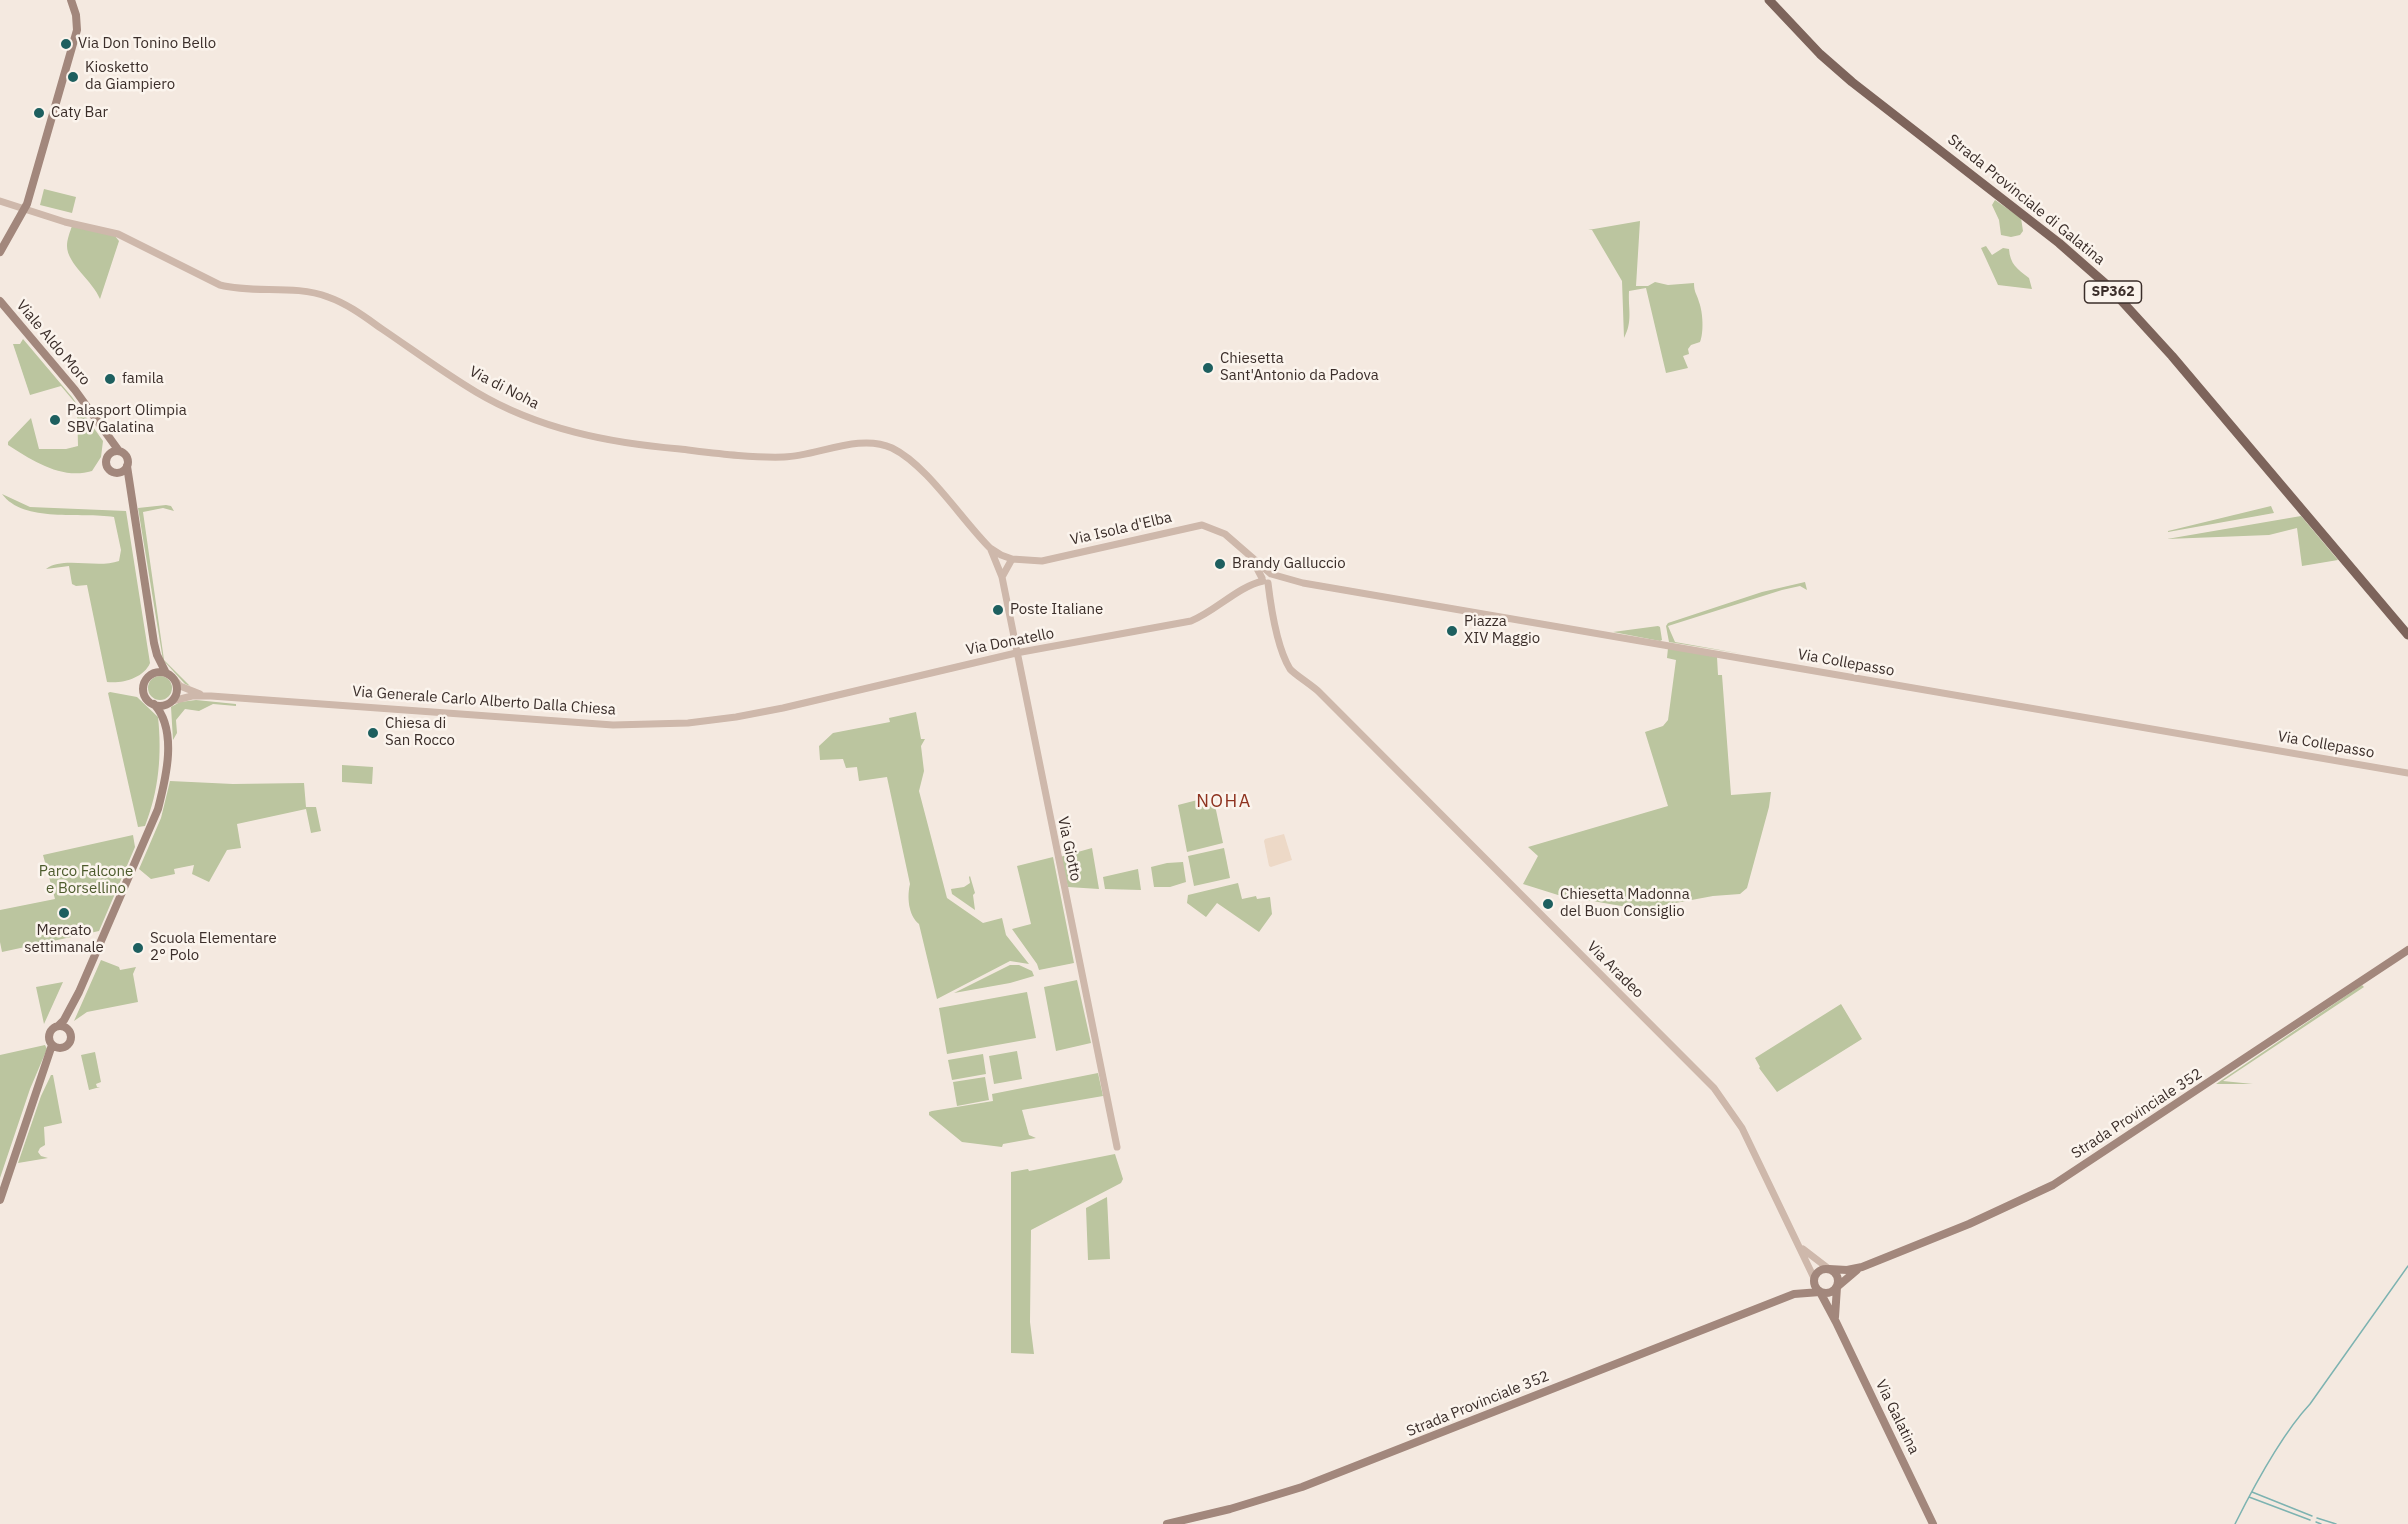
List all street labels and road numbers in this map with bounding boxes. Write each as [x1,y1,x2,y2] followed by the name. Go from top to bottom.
[1944,131,2108,269] street label: Strada Provinciale di Galatina
[2084,281,2142,303] road number: SP362
[12,297,94,389] street label: Viale Aldo Moro
[466,363,542,413] street label: Via di Noha
[1068,509,1174,549] street label: Via Isola d'Elba
[964,625,1056,659] street label: Via Donatello
[1796,646,1896,680] street label: Via Collepasso
[352,683,616,719] street label: Via Generale Carlo Alberto Dalla Chiesa
[2276,728,2376,762] street label: Via Collepasso
[1053,815,1085,883] street label: Via Giotto
[1583,938,1647,1002] street label: Via Aradeo
[2068,1065,2206,1163] street label: Strada Provinciale 352
[1404,1367,1552,1441] street label: Strada Provinciale 352
[1871,1377,1923,1457] street label: Via Galatina

